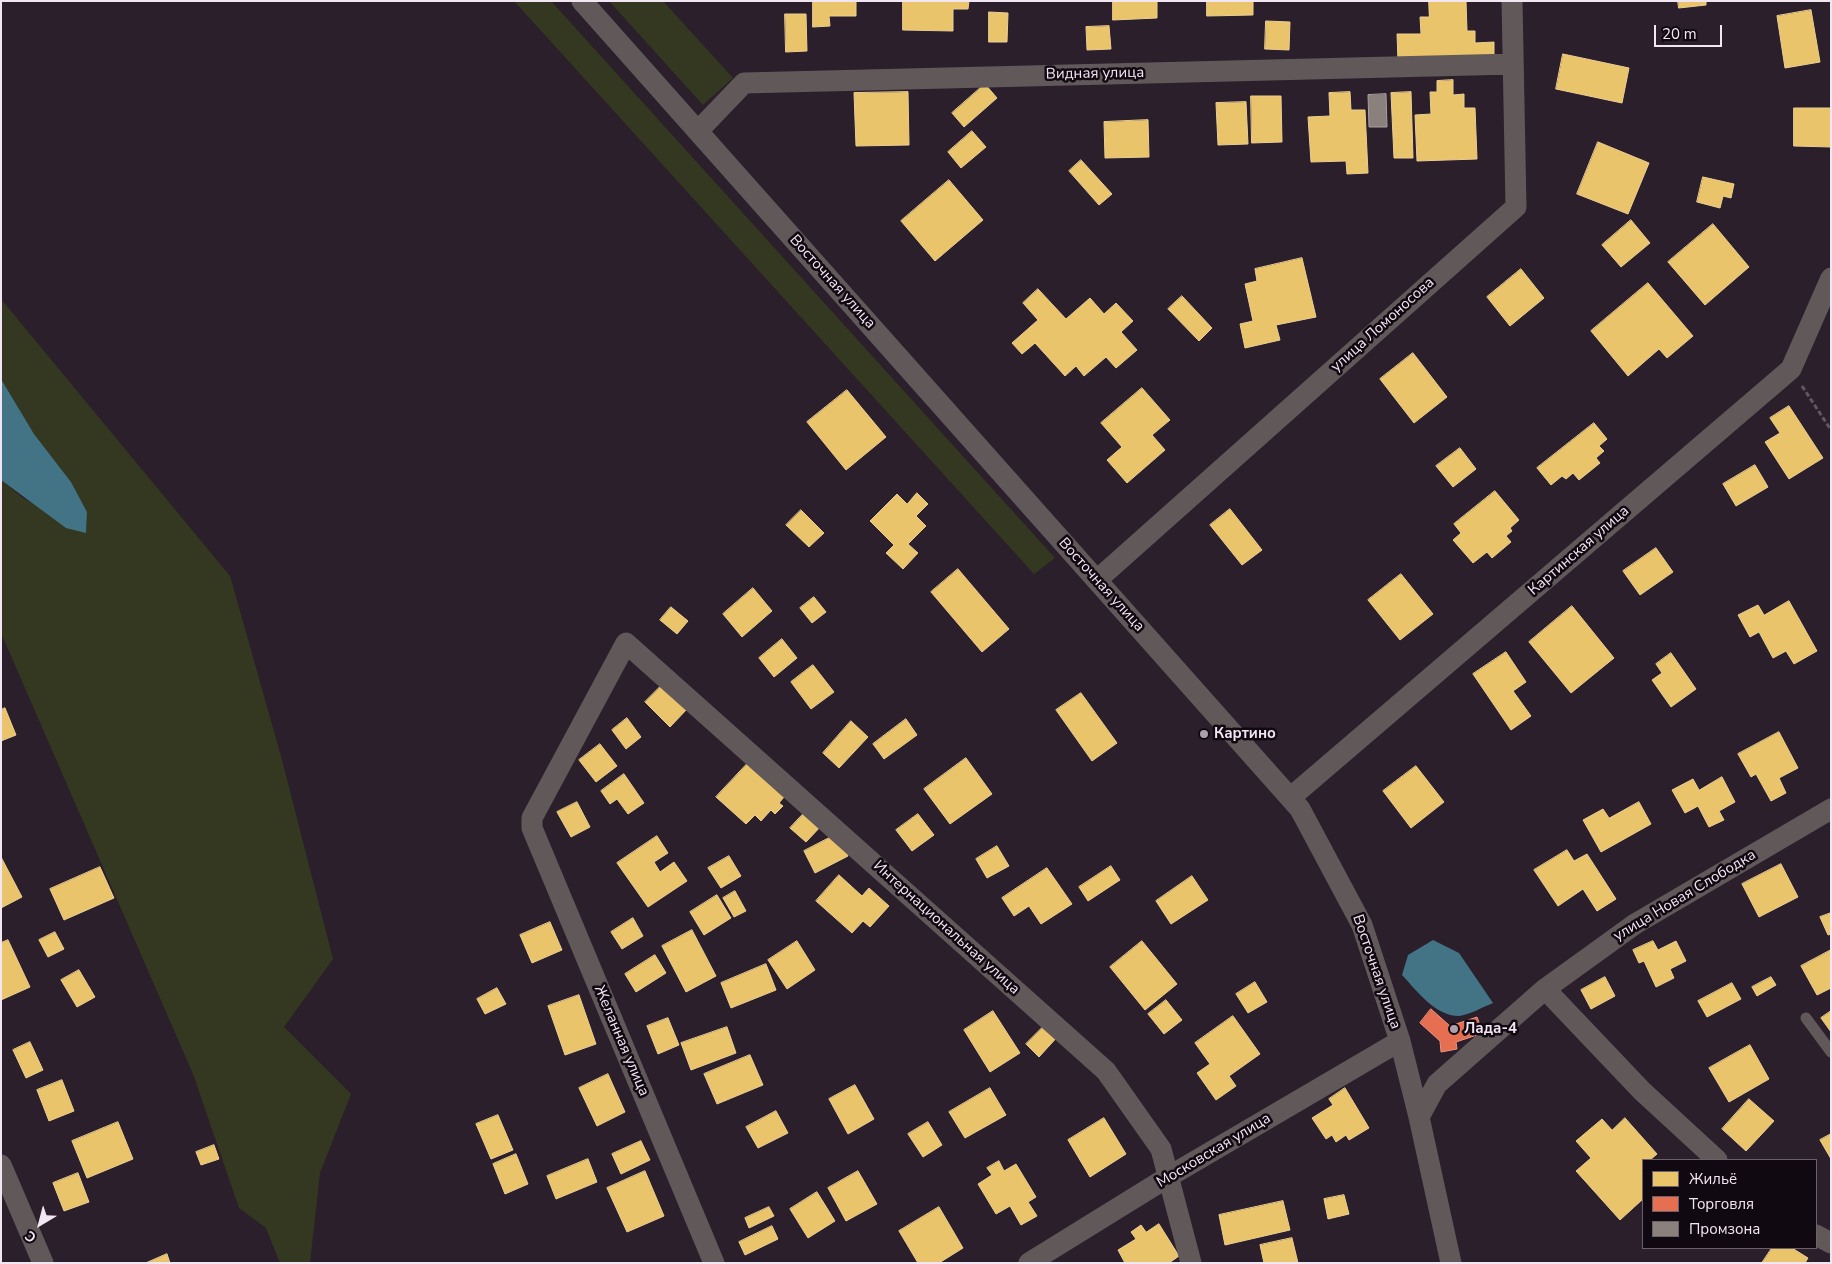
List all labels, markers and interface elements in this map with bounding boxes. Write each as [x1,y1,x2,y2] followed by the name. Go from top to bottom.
[1657,15,1724,47] scale bar
[1662,24,1697,44] text: 20 m
[1046,64,1144,84] street label: Видная улица
[785,231,879,333] street label: Восточная улица
[1328,274,1438,376] street label: улица Ломоносова
[1525,502,1633,600] street label: Картинская улица
[1054,534,1148,636] street label: Восточная улица
[1214,725,1276,743] place label: Картино
[1198,728,1210,740] marker: Картино
[1611,846,1759,946] street label: улица Новая Слободка
[869,857,1023,999] street label: Интернациональная улица
[1348,912,1404,1032] street label: Восточная улица
[590,983,652,1099] street label: Желанная улица
[1464,1020,1517,1038] place label: Лада-4
[1448,1023,1460,1035] marker: Лада-4
[1154,1110,1274,1192] street label: Московская улица
[1642,1159,1817,1249] legend
[1689,1169,1737,1189] text: Жильё
[1689,1194,1754,1214] text: Торговля
[15,1199,65,1249] north arrow
[1689,1219,1760,1239] text: Промзона
[21,1226,40,1247] text: С

